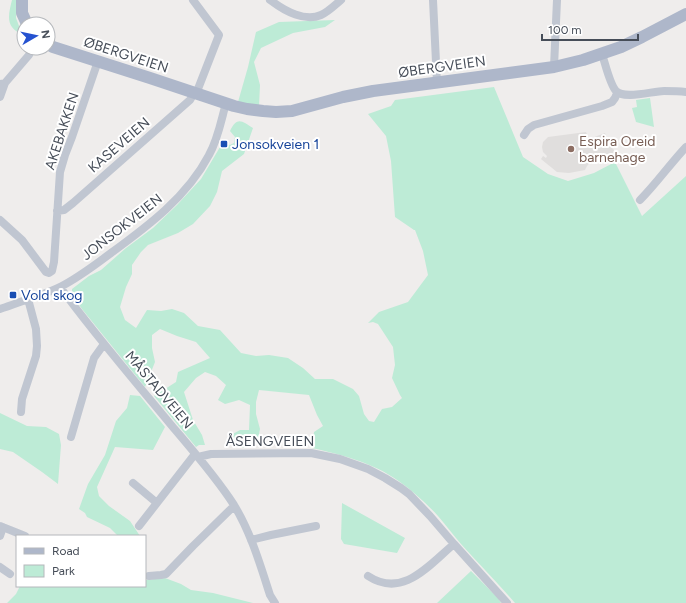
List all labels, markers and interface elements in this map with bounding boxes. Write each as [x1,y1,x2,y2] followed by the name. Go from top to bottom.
[16,16,56,56] north arrow
[542,16,638,42] scale bar
[548,23,582,37] text: 100 m
[38,29,52,40] text: N
[81,33,171,77] street label: ØBERGVEIEN
[397,52,487,82] street label: ØBERGVEIEN
[41,90,83,172] street label: AKEBAKKEN
[85,114,153,176] street label: KASEVEIEN
[579,133,655,166] place label: Espira Oreid barnehage
[232,136,319,153] place label: Jonsokveien 1
[219,139,229,149] marker: Jonsokveien 1
[566,144,576,154] marker: Espira Oreid barnehage
[78,190,166,264] street label: JONSOKVEIEN
[21,287,83,304] place label: Vold skog
[8,290,18,300] marker: Vold skog
[121,348,197,432] street label: MÅSTADVEIEN
[226,433,314,450] street label: ÅSENGVEIEN
[16,535,146,587] legend
[52,544,80,558] text: Road
[52,564,75,578] text: Park

